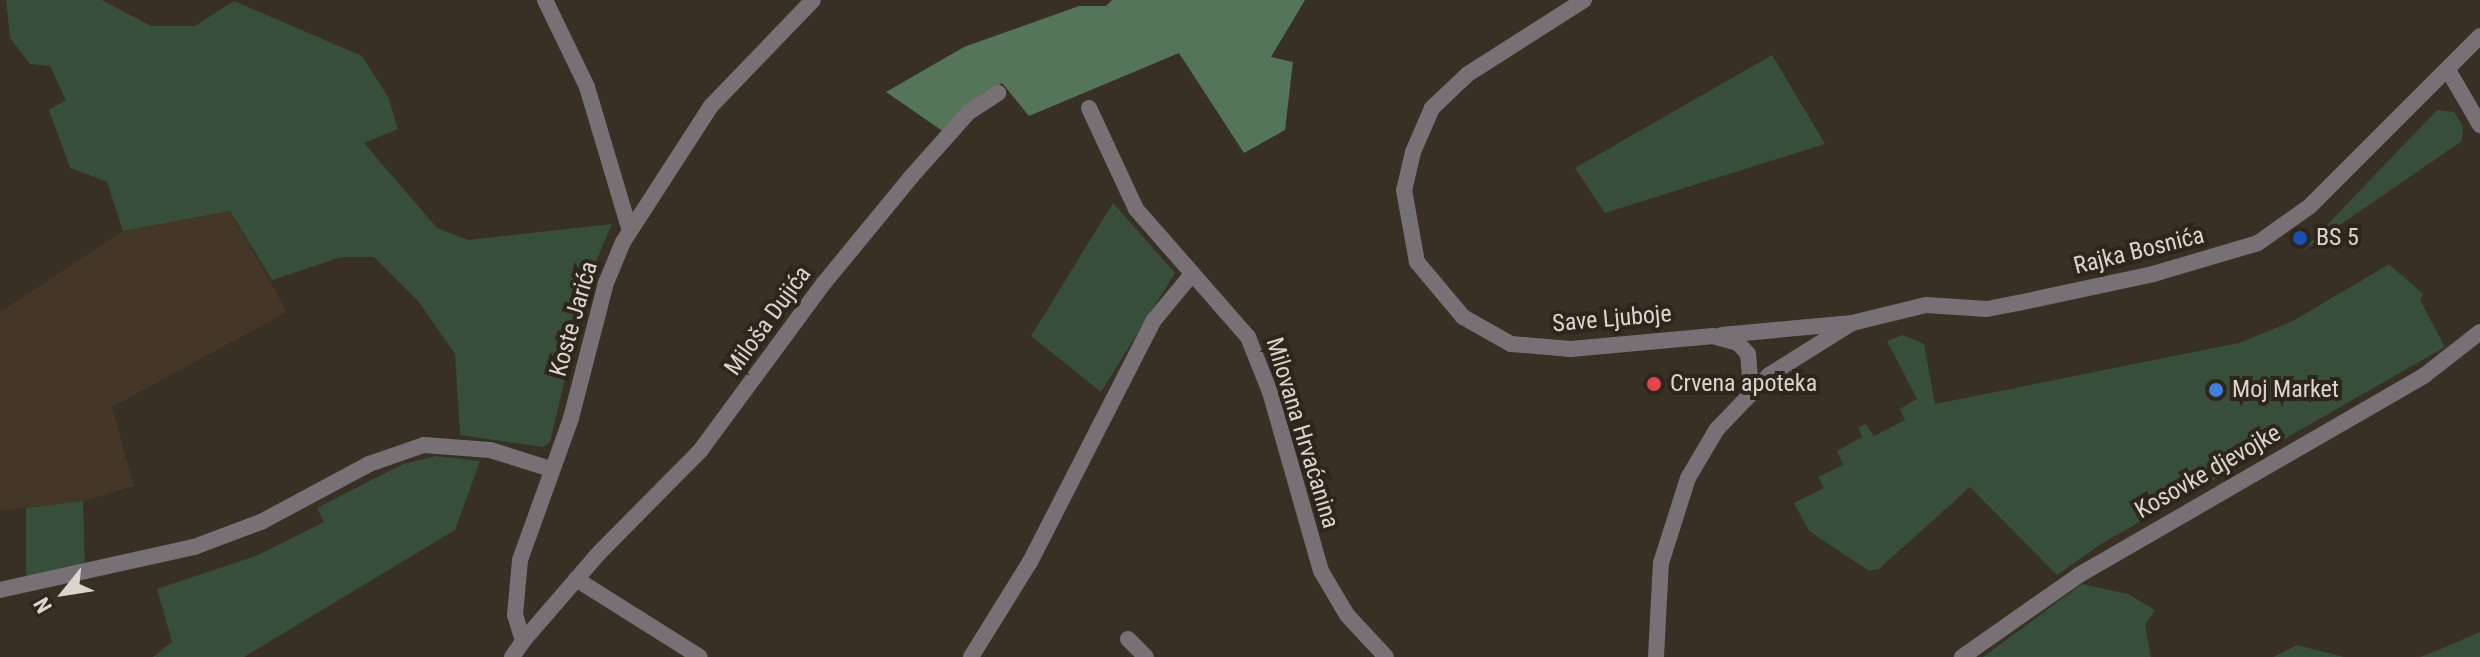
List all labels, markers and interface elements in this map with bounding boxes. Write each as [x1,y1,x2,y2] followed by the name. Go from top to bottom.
[2071,221,2207,281] street label: Rajka Bosnića
[2316,224,2359,252] place label: BS 5
[2291,229,2309,247] marker: BS 5
[544,258,604,380] street label: Koste Jarića
[719,261,817,381] street label: Miloša Dujića
[1551,299,1673,339] street label: Save Ljuboje
[1259,334,1345,532] street label: Milovana Hrvaćanina
[1670,370,1817,398] place label: Crvena apoteka
[1645,375,1663,393] marker: Crvena apoteka
[2232,376,2339,404] place label: Moj Market
[2207,381,2225,399] marker: Moj Market
[2130,419,2286,525] street label: Kosovke djevojke
[24,553,104,633] north arrow
[29,593,57,617] text: N

